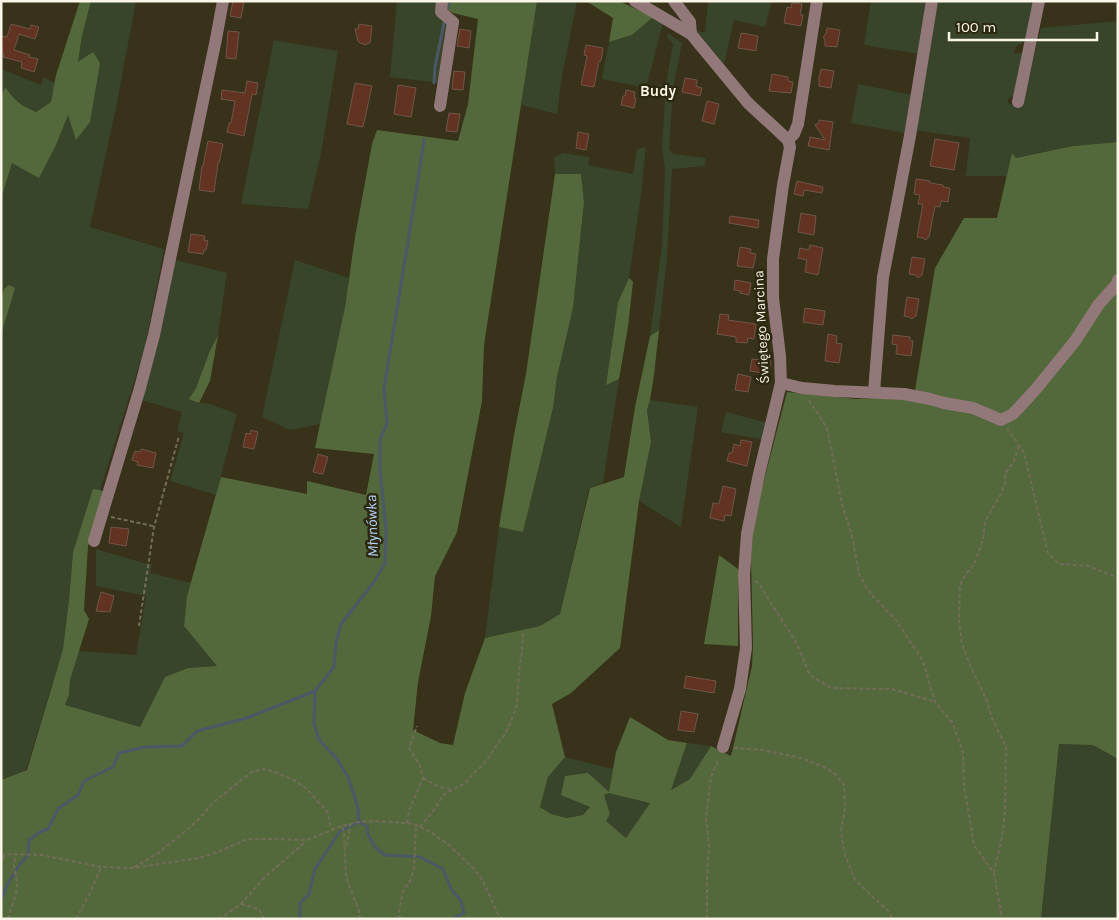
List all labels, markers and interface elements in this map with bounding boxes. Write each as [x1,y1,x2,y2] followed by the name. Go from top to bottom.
[949,10,1096,42] scale bar
[956,18,996,36] text: 100 m
[640,82,676,100] district label: Budy
[750,270,773,384] street label: Świętego Marcina
[362,495,382,557] water label: Młynówka

